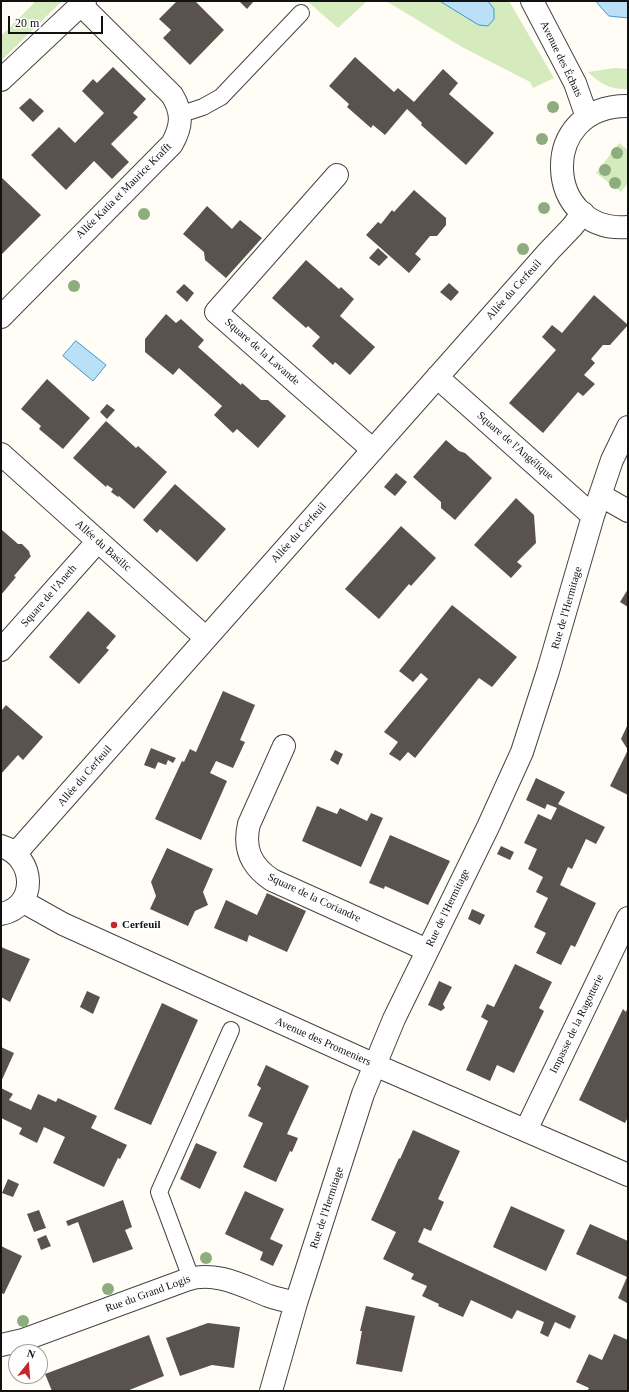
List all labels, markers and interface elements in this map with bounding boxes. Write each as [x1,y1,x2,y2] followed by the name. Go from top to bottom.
[10,8,105,34] scale bar
[15,16,39,30] text: 20 m
[537,19,585,99] street label: Avenue des Échats
[73,140,175,242] street label: Allée Katia et Maurice Krafft
[484,257,544,323] street label: Allée du Cerfeuil
[222,316,302,388] street label: Square de la Lavande
[474,409,556,483] street label: Square de l'Angélique
[269,500,329,566] street label: Allée du Cerfeuil
[72,517,134,575] street label: Allée du Basilic
[18,562,80,630] street label: Square de l'Aneth
[549,565,585,651] street label: Rue de l'Hermitage
[55,743,115,809] street label: Allée du Cerfeuil
[423,867,473,949] street label: Rue de l'Hermitage
[265,871,363,925] street label: Square de la Coriandre
[122,918,160,932] place label: Cerfeuil
[109,920,119,930] marker: Cerfeuil
[547,972,607,1076] street label: Impasse de la Ragotterie
[273,1015,373,1069] street label: Avenue des Promeniers
[308,1166,346,1250] street label: Rue de l'Hermitage
[104,1272,192,1316] street label: Rue du Grand Logis
[8,1344,48,1384] north arrow
[26,1347,37,1360] text: N

